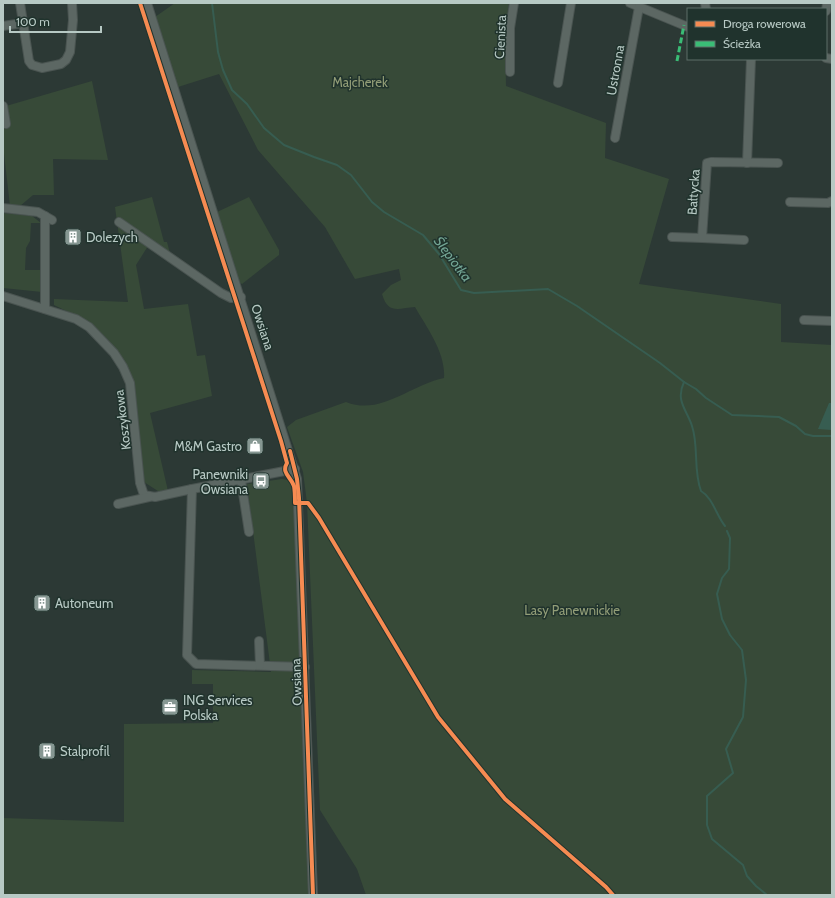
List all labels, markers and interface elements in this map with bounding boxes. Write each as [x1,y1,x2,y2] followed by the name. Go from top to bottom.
[10,8,101,34] scale bar
[687,8,827,60] legend
[16,14,50,29] text: 100 m
[491,14,509,59] street label: Cienista
[723,16,806,31] text: Droga rowerowa
[723,36,761,51] text: Ścieżka
[603,43,627,96] street label: Ustronna
[332,74,388,91] park label: Majcherek
[683,168,703,215] street label: Bałtycka
[63,227,83,247] building icon: Dolezych
[86,229,138,245] place label: Dolezych
[430,233,476,285] water label: Ślepiotka
[248,302,278,353] street label: Owsiana
[110,388,134,451] street label: Koszykowa
[245,436,265,456] shop icon: M&M Gastro
[174,438,242,454] place label: M&M Gastro
[193,466,249,497] place label: Panewniki Owsiana
[251,471,271,491] bus stop icon: Panewniki Owsiana
[32,593,52,613] building icon: Autoneum
[55,595,113,611] place label: Autoneum
[524,602,620,618] park label: Lasy Panewnickie
[287,657,305,706] street label: Owsiana
[183,692,253,723] place label: ING Services Polska
[160,697,180,717] office icon: ING Services Polska
[37,741,57,761] building icon: Stalprofil
[60,743,109,759] place label: Stalprofil

